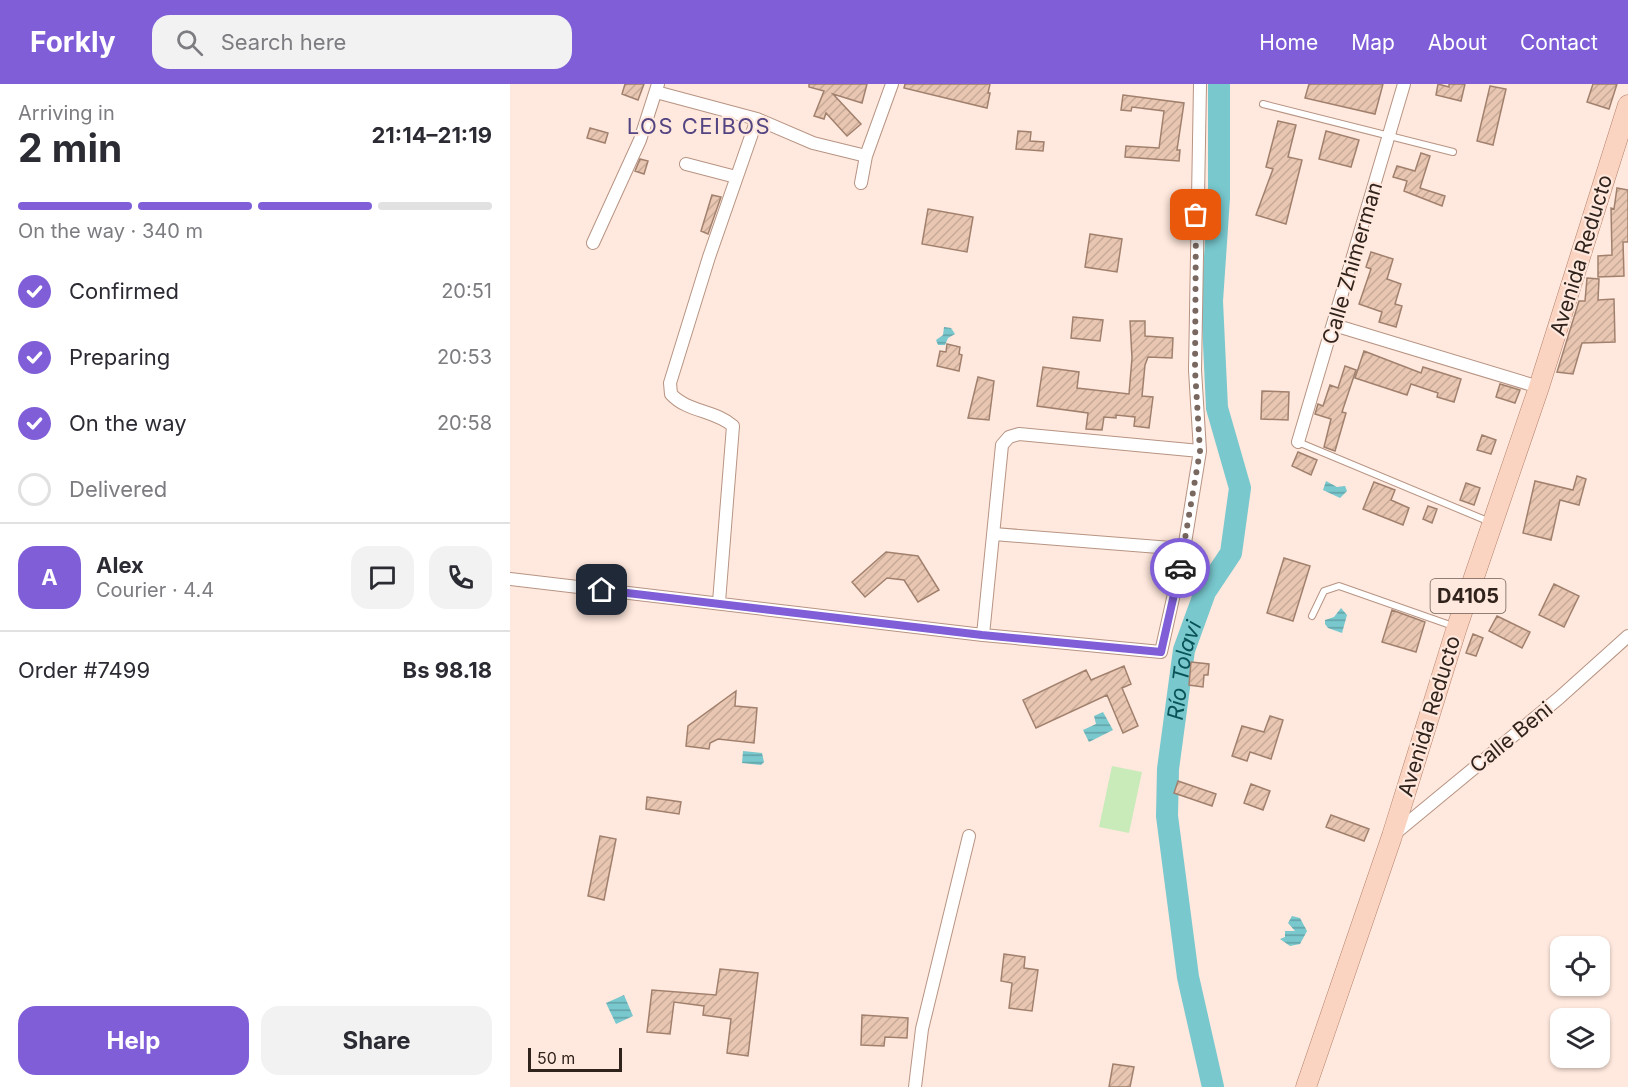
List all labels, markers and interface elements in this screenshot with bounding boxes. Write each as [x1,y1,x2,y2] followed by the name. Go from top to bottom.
[152,15,572,69] search box
[30,25,116,59] text: Forkly
[173,26,206,59] icon: search
[221,29,346,55] text: Search here
[1259,30,1318,55] text: Home
[1351,30,1395,55] text: Map
[1428,30,1487,55] text: About
[1520,30,1598,55] text: Contact
[18,101,115,125] text: Arriving in
[627,113,771,139] district label: LOS CEIBOS
[371,122,492,148] text: 21:14–21:19
[18,124,122,171] text: 2 min
[1545,172,1617,338] street label: Avenida Reducto
[1317,179,1387,347] street label: Calle Zhimerman
[1170,189,1221,240] pin
[1179,198,1212,231] icon: bag
[18,219,203,243] text: On the way · 340 m
[18,275,51,308] icon: check
[69,278,179,304] text: Confirmed
[441,279,492,303] text: 20:51
[18,341,51,374] icon: check
[69,344,170,370] text: Preparing
[437,345,492,369] text: 20:53
[18,407,51,440] icon: check
[69,410,187,436] text: On the way
[437,411,492,435] text: 20:58
[69,476,167,502] text: Delivered
[1150,538,1210,598] courier
[351,546,414,609] button: chat
[429,546,492,609] button: phone
[96,552,144,578] text: Alex
[1164,552,1197,585] icon: car
[41,564,58,590] text: A
[576,564,627,615] pin
[585,573,618,606] icon: home
[96,578,214,602] text: Courier · 4.4
[1430,579,1506,613] road number: D4105
[1162,617,1207,722] water label: Río Tolavi
[1393,633,1465,799] street label: Avenida Reducto
[18,657,150,683] text: Order #7499
[403,657,492,683] text: Bs 98.18
[1465,696,1557,778] street label: Calle Beni
[1550,936,1610,1068] map controls
[1550,936,1610,996] button: locate
[18,1006,249,1075] button: Help
[261,1006,492,1075] button: Share
[1550,1008,1610,1068] button: layers
[528,1045,622,1072] scale bar
[537,1048,575,1068] text: 50 m

